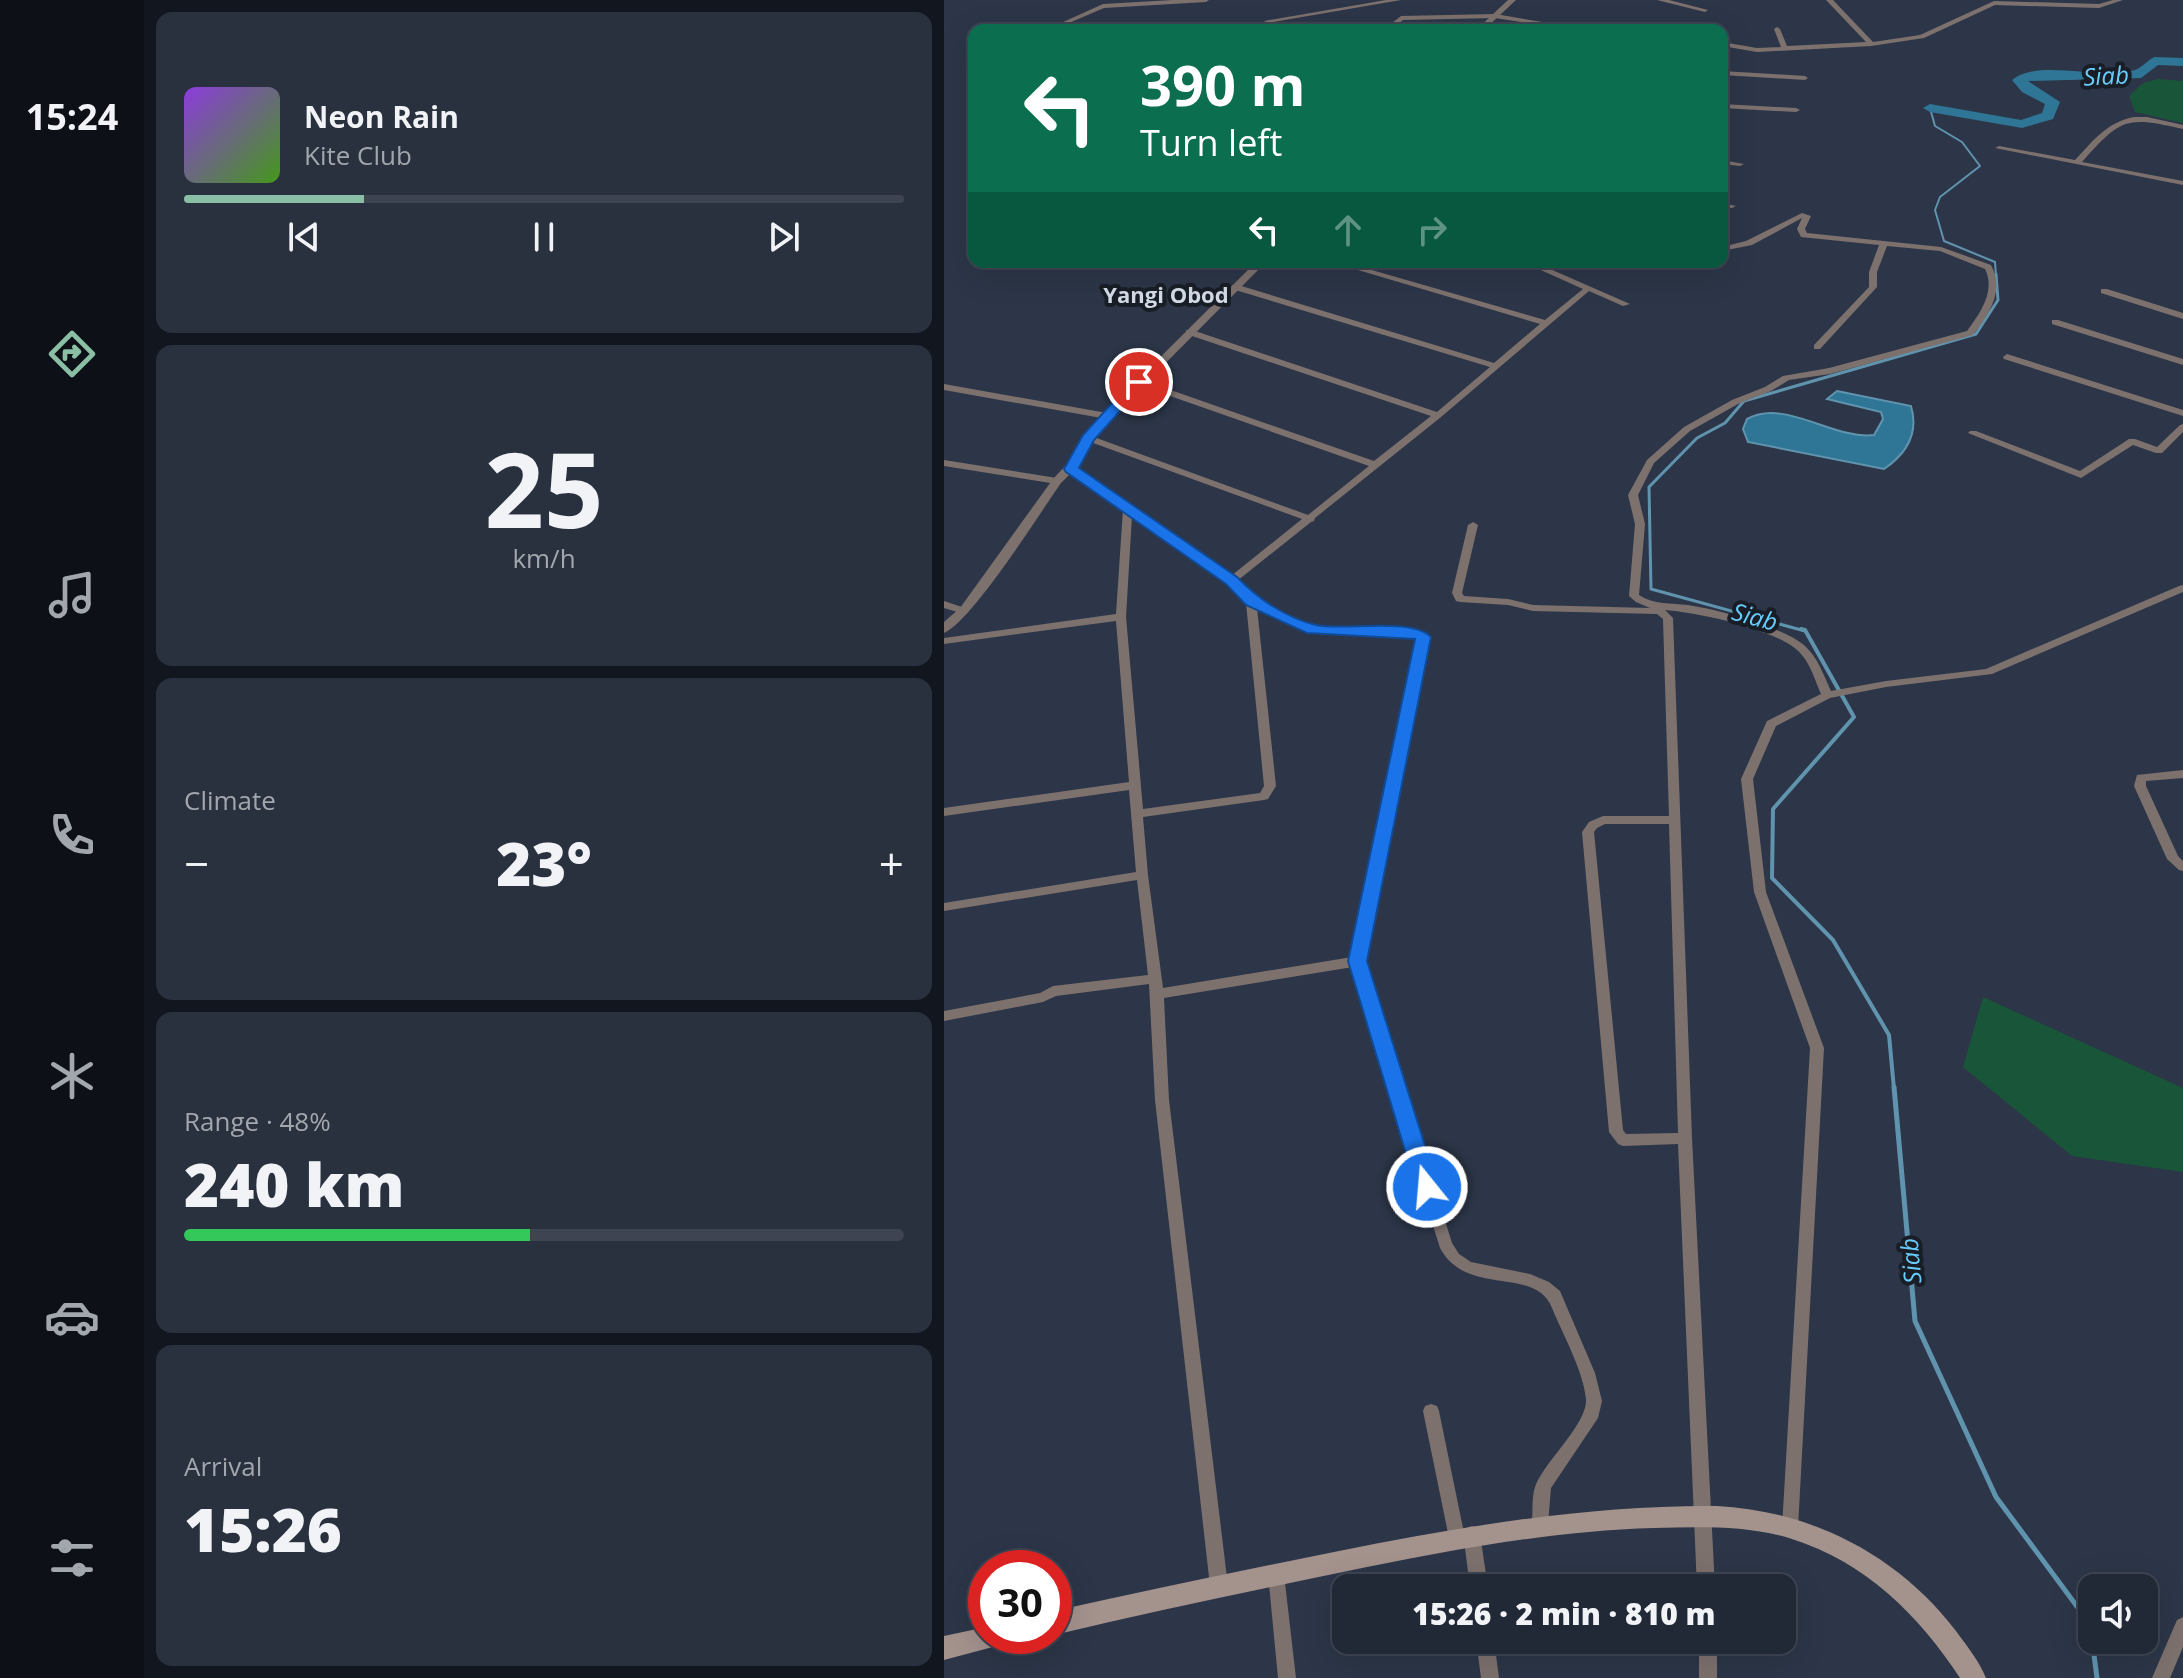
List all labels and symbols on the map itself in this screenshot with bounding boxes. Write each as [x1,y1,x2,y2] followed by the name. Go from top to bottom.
[2082,57,2130,93] water label: Siab
[1103,279,1229,309] district label: Yangi Obod
[1105,348,1173,416] pin
[1729,594,1781,638] water label: Siab
[1385,1145,1469,1229] position arrow
[1892,1237,1928,1285] water label: Siab
[968,1550,1072,1654] speed limit sign: 30

